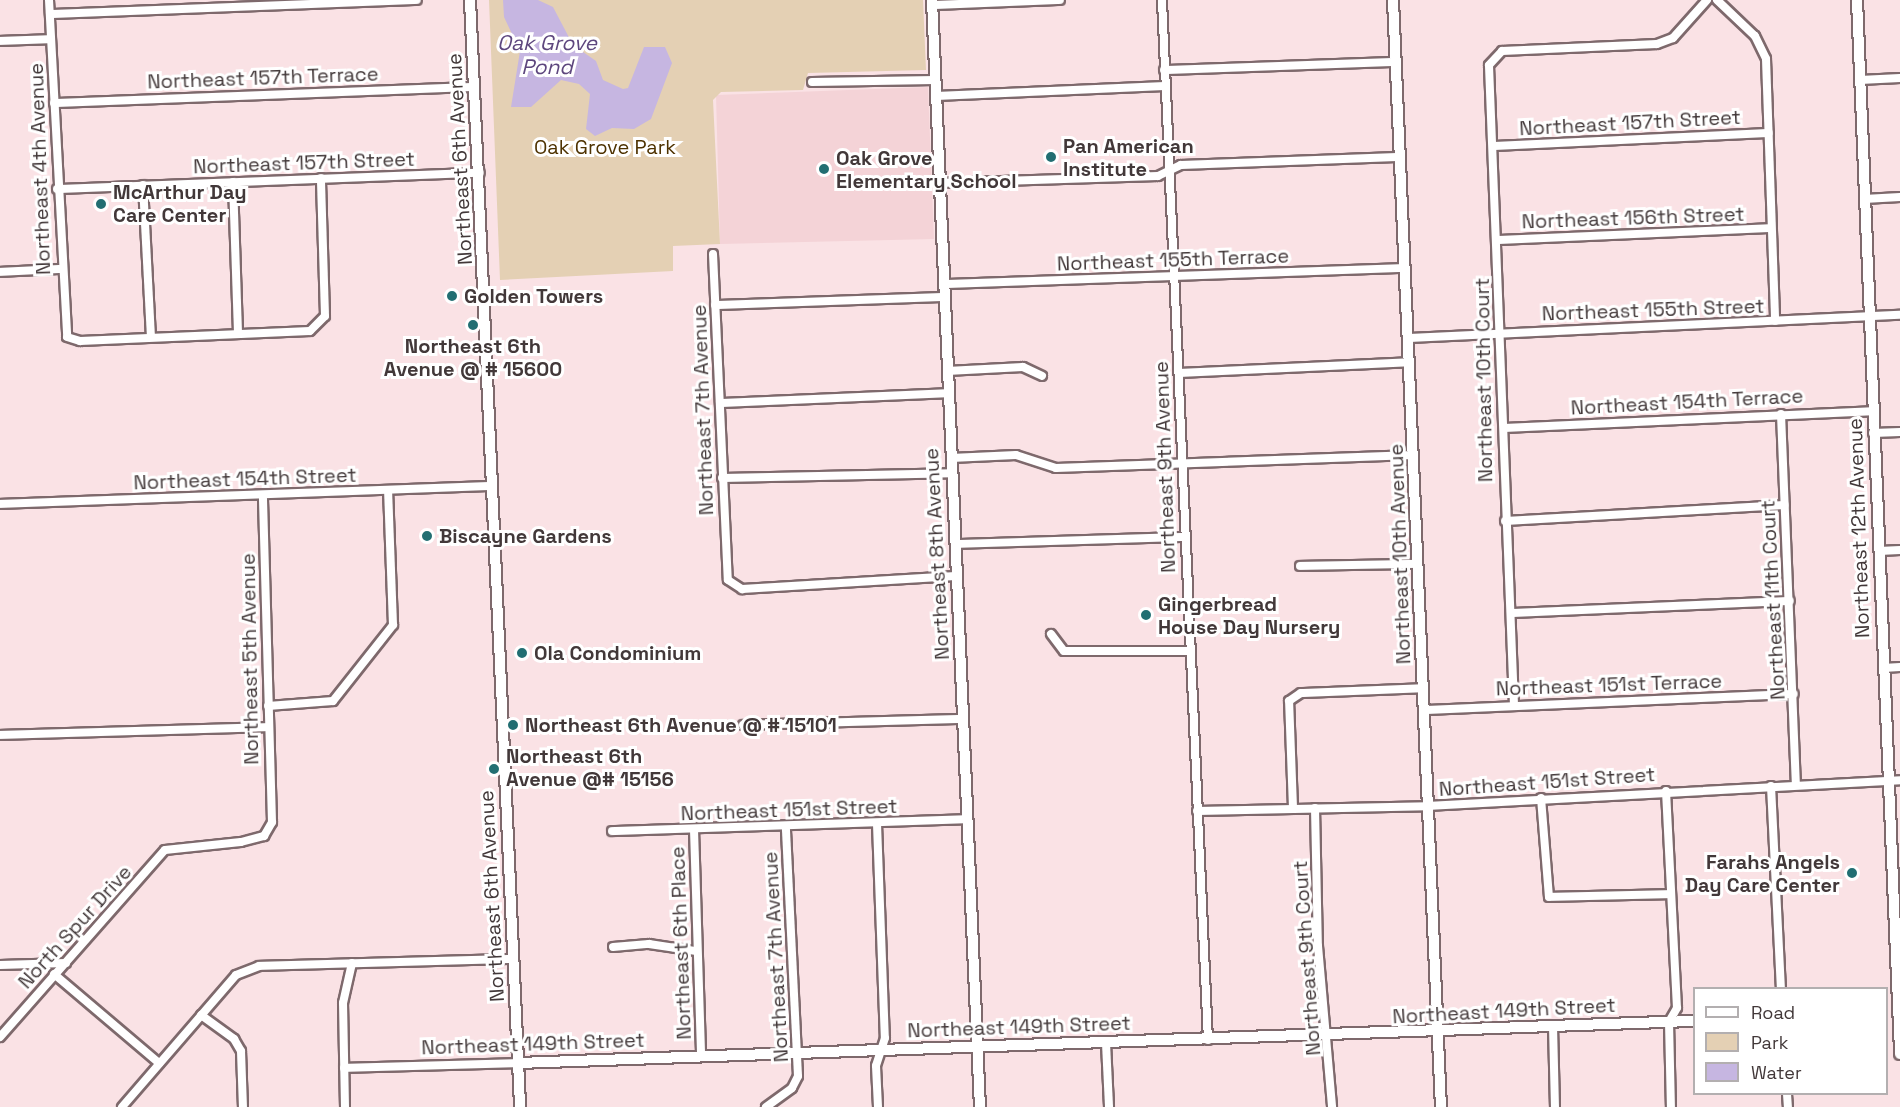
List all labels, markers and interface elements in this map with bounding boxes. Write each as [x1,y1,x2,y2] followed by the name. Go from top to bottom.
[497,30,597,80] water label: Oak Grove Pond
[442,53,478,265] street label: Northeast 6th Avenue
[147,62,379,94] street label: Northeast 157th Terrace
[24,63,56,275] street label: Northeast 4th Avenue
[1519,105,1741,141] street label: Northeast 157th Street
[1063,134,1194,181] place label: Pan American Institute
[534,135,676,159] park label: Oak Grove Park
[836,146,1017,193] place label: Oak Grove Elementary School
[193,147,415,179] street label: Northeast 157th Street
[1044,150,1058,164] marker: Pan American Institute
[817,162,831,176] marker: Oak Grove Elementary School
[113,180,246,227] place label: McArthur Day Care Center
[94,197,108,211] marker: McArthur Day Care Center
[1521,202,1745,234] street label: Northeast 156th Street
[1056,244,1290,276] street label: Northeast 155th Terrace
[1470,278,1498,482] street label: Northeast 10th Court
[464,284,604,308] place label: Golden Towers
[445,289,459,303] marker: Golden Towers
[1541,294,1765,326] street label: Northeast 155th Street
[687,304,719,516] street label: Northeast 7th Avenue
[466,318,480,332] marker: Northeast 6th Avenue @ # 15600
[384,334,562,381] place label: Northeast 6th Avenue @ # 15600
[1149,361,1181,573] street label: Northeast 9th Avenue
[1570,384,1804,420] street label: Northeast 154th Terrace
[1843,418,1875,638] street label: Northeast 12th Avenue
[1384,443,1416,665] street label: Northeast 10th Avenue
[919,447,955,661] street label: Northeast 8th Avenue
[133,463,357,495] street label: Northeast 154th Street
[1756,499,1790,701] street label: Northeast 11th Court
[439,524,612,548] place label: Biscayne Gardens
[420,529,434,543] marker: Biscayne Gardens
[236,553,264,765] street label: Northeast 5th Avenue
[1158,592,1340,639] place label: Gingerbread House Day Nursery
[1139,608,1153,622] marker: Gingerbread House Day Nursery
[534,641,701,665] place label: Ola Condominium
[515,646,529,660] marker: Ola Condominium
[1495,669,1723,701] street label: Northeast 151st Terrace
[525,713,837,737] place label: Northeast 6th Avenue @ # 15101
[506,718,520,732] marker: Northeast 6th Avenue @ # 15101
[506,745,674,792] place label: Northeast 6th Avenue @# 15156
[487,762,501,776] marker: Northeast 6th Avenue @# 15156
[1438,762,1656,802] street label: Northeast 151st Street
[474,790,510,1002] street label: Northeast 6th Avenue
[680,794,898,826] street label: Northeast 151st Street
[666,846,696,1040] street label: Northeast 6th Place
[1685,850,1840,897] place label: Farahs Angels Day Care Center
[758,851,794,1063] street label: Northeast 7th Avenue
[13,860,137,994] street label: North Spur Drive
[1288,860,1326,1056] street label: Northeast 9th Court
[1845,866,1859,880] marker: Farahs Angels Day Care Center
[1693,987,1888,1095] legend
[1392,993,1616,1029] street label: Northeast 149th Street
[1751,1001,1795,1024] text: Road
[907,1011,1131,1043] street label: Northeast 149th Street
[421,1028,645,1060] street label: Northeast 149th Street
[1751,1031,1788,1054] text: Park
[1751,1061,1802,1084] text: Water

